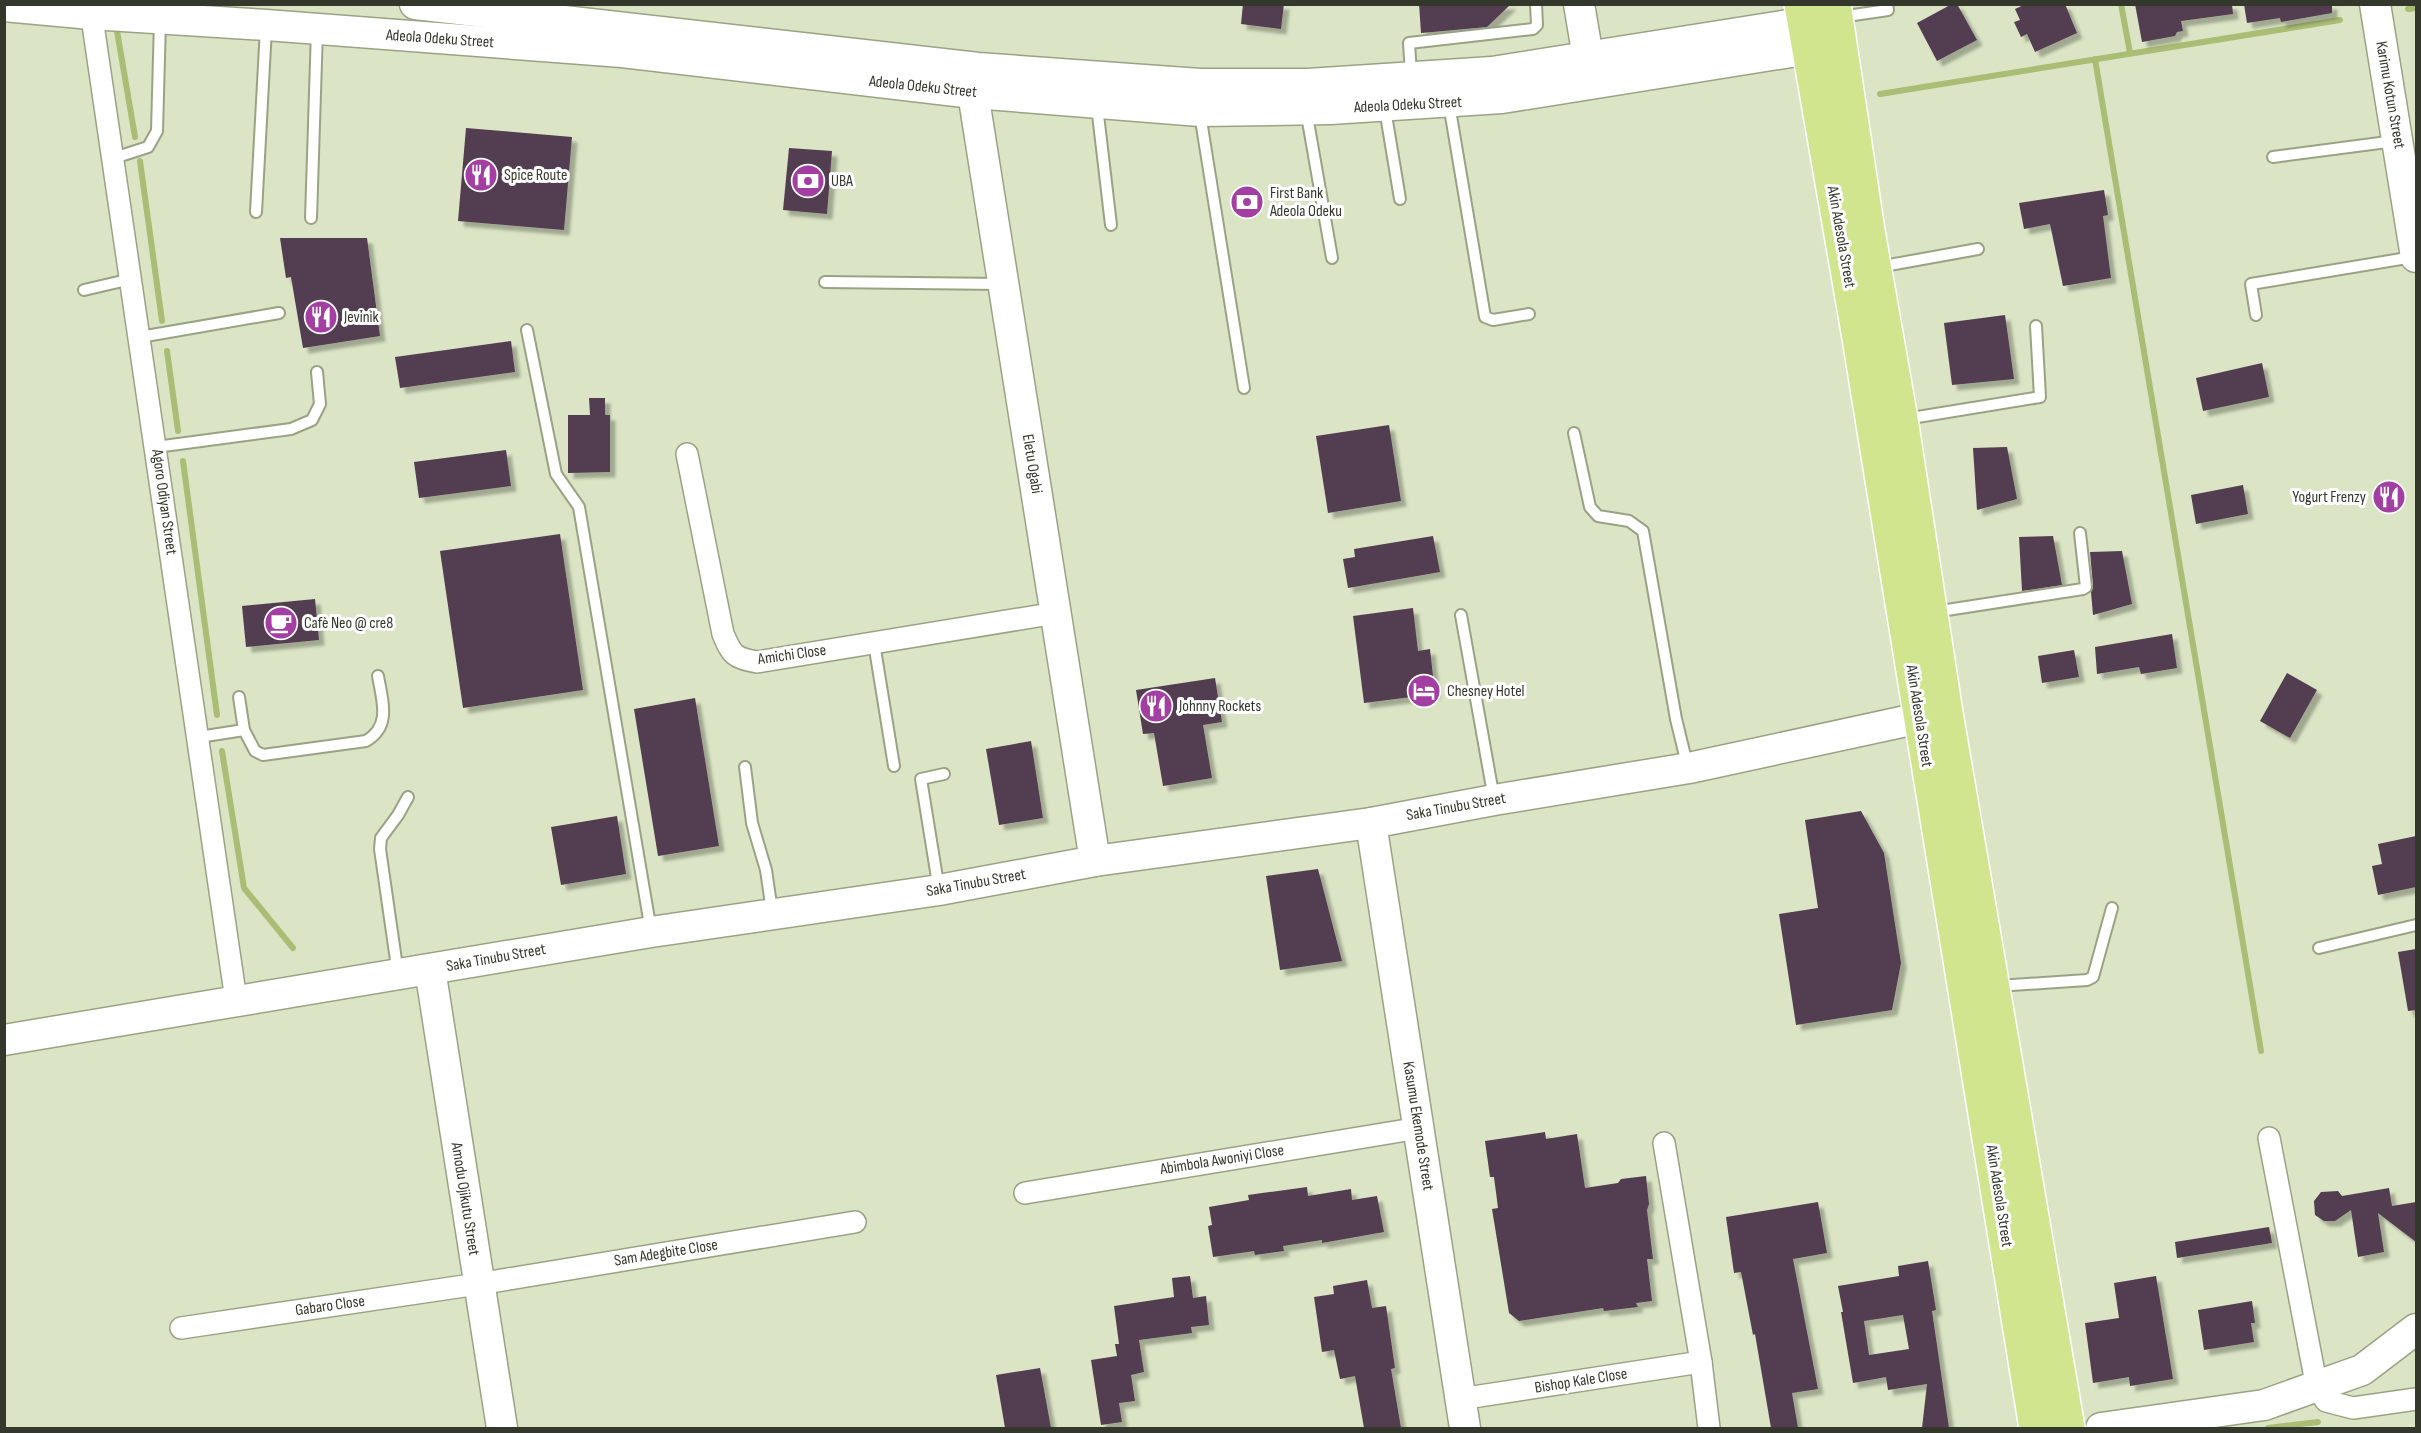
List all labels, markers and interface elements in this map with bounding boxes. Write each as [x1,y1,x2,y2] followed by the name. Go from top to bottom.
[384,26,495,52] street label: Adeola Odeku Street
[2371,40,2409,150] street label: Karimu Kotun Street
[867,72,978,102] street label: Adeola Odeku Street
[1353,93,1463,117] street label: Adeola Odeku Street
[463,157,499,193] restaurant icon: Spice Route
[790,163,826,199] bank icon: UBA
[504,166,567,185] place label: Spice Route
[831,172,853,191] place label: UBA
[1229,184,1265,220] bank icon: First Bank Adeola Odeku
[1269,184,1342,221] place label: First Bank Adeola Odeku
[1823,184,1859,290] street label: Akin Adesola Street
[303,299,339,335] restaurant icon: Jevinik
[343,308,379,327] place label: Jevinik
[1018,433,1046,495] street label: Eletu Ogabi
[147,447,181,556] street label: Agoro Odiyan Street
[2371,479,2407,515] restaurant icon: Yogurt Frenzy
[2293,488,2366,507] place label: Yogurt Frenzy
[263,605,299,641] cafe icon: Cafè Neo @ cre8
[304,614,393,633] place label: Cafè Neo @ cre8
[756,641,827,669] street label: Amichi Close
[1901,663,1936,769] street label: Akin Adesola Street
[1406,673,1442,709] hotel icon: Chesney Hotel
[1447,682,1525,701] place label: Chesney Hotel
[1138,688,1174,724] restaurant icon: Johnny Rockets
[1178,697,1261,716] place label: Johnny Rockets
[1405,789,1507,825] street label: Saka Tinubu Street
[925,865,1027,901] street label: Saka Tinubu Street
[445,940,547,976] street label: Saka Tinubu Street
[1398,1060,1438,1192] street label: Kasumu Ekemode Street
[447,1140,483,1257] street label: Amodu Ojikutu Street
[1158,1141,1285,1179] street label: Abimbola Awoniyi Close
[1981,1143,2016,1249] street label: Akin Adesola Street
[613,1235,719,1271] street label: Sam Adegbite Close
[294,1292,366,1320] street label: Gabaro Close
[1533,1364,1629,1398] street label: Bishop Kale Close

